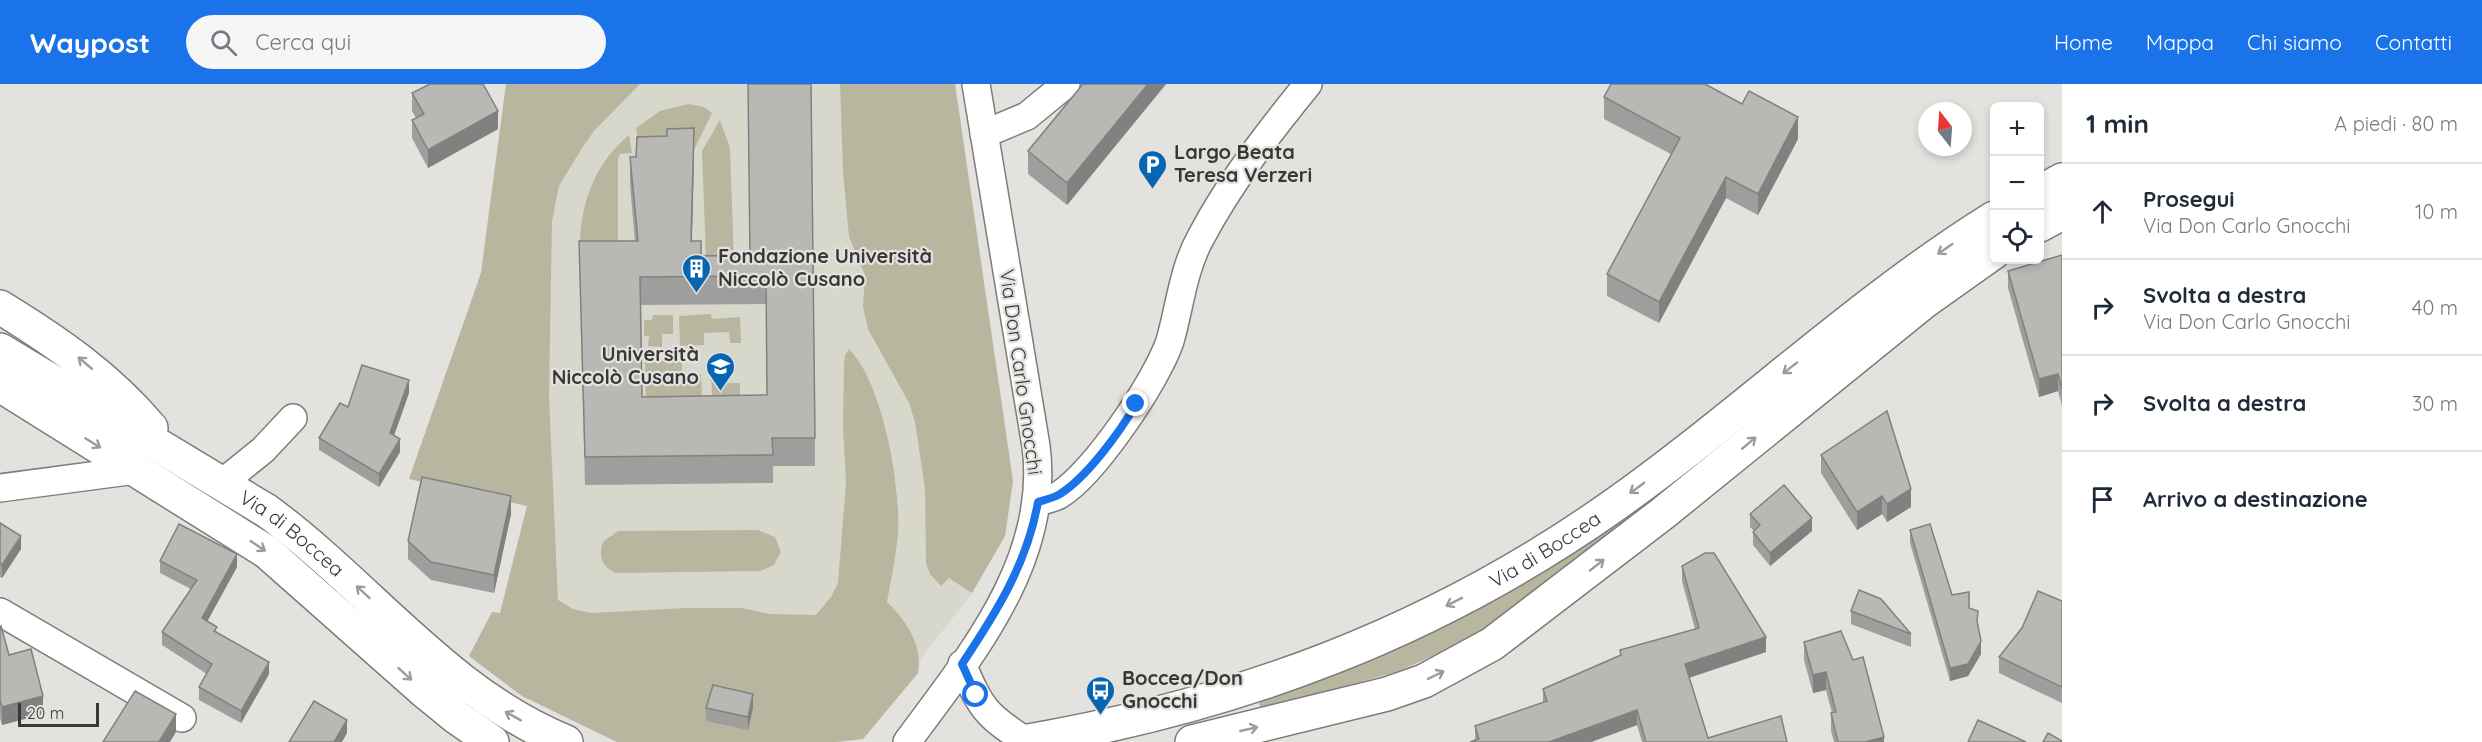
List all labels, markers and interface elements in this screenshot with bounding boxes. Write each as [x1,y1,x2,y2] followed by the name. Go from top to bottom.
[186,15,606,69] search box
[30,25,150,60] text: Waypost
[207,26,240,59] icon: search
[255,28,351,56] text: Cerca qui
[2054,29,2113,55] text: Home
[2146,29,2214,55] text: Mappa
[2247,29,2342,55] text: Chi siamo
[2375,29,2452,55] text: Contatti
[1918,102,1972,156] north arrow
[1990,102,2044,264] map controls
[1990,102,2044,156] button: +
[2086,107,2149,140] text: 1 min
[2334,111,2458,136] text: A piedi · 80 m
[1174,139,1312,187] place label: Largo Beata Teresa Verzeri
[1137,148,1169,190] parking icon: Largo Beata Teresa Verzeri
[1990,156,2044,210] button: −
[2143,185,2235,213] text: Prosegui
[2086,195,2119,228] icon: ahead
[2415,199,2458,224] text: 10 m
[1990,210,2044,264] button: locate
[2143,213,2351,238] text: Via Don Carlo Gnocchi
[718,243,932,291] place label: Fondazione Università Niccolò Cusano
[1937,243,1954,256] one-way arrow
[681,252,713,294] building icon: Fondazione Università Niccolò Cusano
[995,267,1048,476] street label: Via Don Carlo Gnocchi
[2143,281,2306,309] text: Svolta a destra
[2086,291,2119,324] icon: right
[2412,295,2458,320] text: 40 m
[2143,309,2351,334] text: Via Don Carlo Gnocchi
[552,341,699,389] place label: Università Niccolò Cusano
[704,350,736,392] school or university icon: Università Niccolò Cusano
[78,356,93,370] one-way arrow
[1783,361,1799,374] one-way arrow
[2086,387,2119,420] icon: right
[2143,389,2306,417] text: Svolta a destra
[1122,390,1148,416] route end
[2412,391,2458,416] text: 30 m
[1741,436,1756,450] one-way arrow
[84,437,101,449] one-way arrow
[1629,482,1645,494] one-way arrow
[2086,483,2119,516] icon: arrive
[235,484,350,582] street label: Via di Boccea
[2143,485,2368,513] text: Arrivo a destinazione
[1485,505,1605,593] street label: Via di Boccea
[249,541,266,553] one-way arrow
[1589,559,1605,572] one-way arrow
[356,585,371,599] one-way arrow
[1445,597,1463,608] one-way arrow
[1122,665,1243,713] place label: Boccea/Don Gnocchi
[397,667,412,681] one-way arrow
[1427,668,1445,680] one-way arrow
[1085,674,1117,716] bus stop icon: Boccea/Don Gnocchi
[962,681,988,707] route start
[18,700,99,728] scale bar
[27,703,64,723] text: 20 m
[505,710,522,722] one-way arrow
[1239,723,1258,734] one-way arrow

